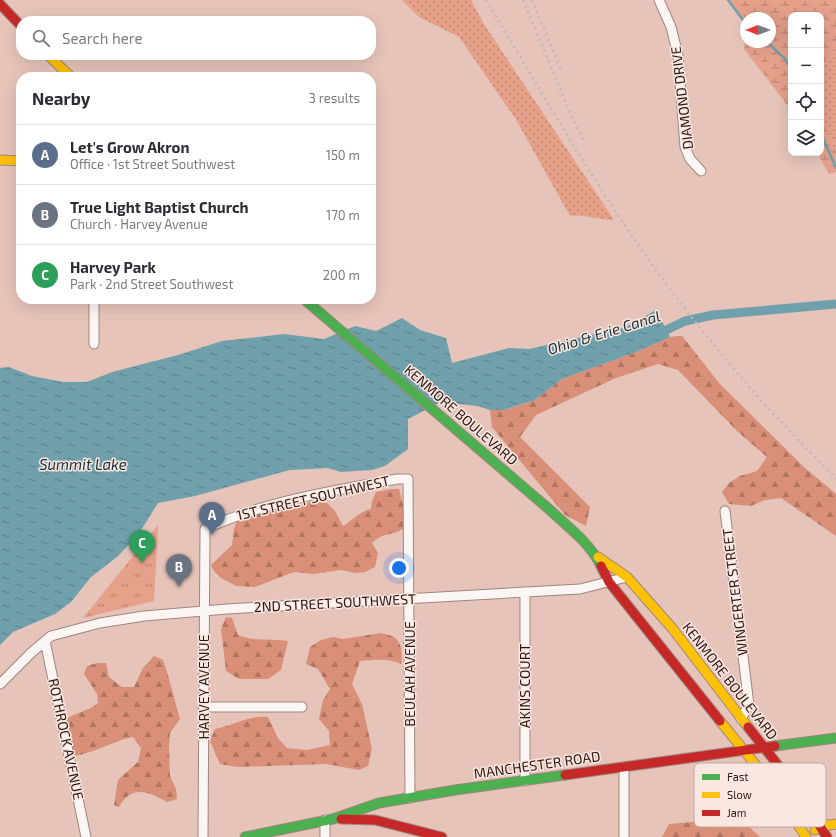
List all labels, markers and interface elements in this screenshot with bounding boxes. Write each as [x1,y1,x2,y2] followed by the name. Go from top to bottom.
[740,12,776,48] north arrow
[788,12,824,156] map controls
[788,12,824,48] button: +
[16,16,376,60] search box
[30,27,52,49] icon: search
[62,29,143,47] text: Search here
[667,45,696,150] street label: DIAMOND DRIVE
[788,48,824,84] button: −
[788,84,824,120] button: locate
[32,88,90,108] text: Nearby
[309,90,360,106] text: 3 results
[788,120,824,156] button: layers
[70,138,189,156] text: Let's Grow Akron
[41,147,49,163] text: A
[326,147,360,163] text: 150 m
[70,156,235,172] text: Office · 1st Street Southwest
[70,198,249,216] text: True Light Baptist Church
[41,207,49,223] text: B
[326,207,360,223] text: 170 m
[70,216,208,232] text: Church · Harvey Avenue
[70,258,156,276] text: Harvey Park
[41,267,49,283] text: C
[323,267,360,283] text: 200 m
[70,276,233,292] text: Park · 2nd Street Southwest
[545,306,662,358] water label: Ohio & Erie Canal
[401,361,521,468] street label: KENMORE BOULEVARD
[39,455,127,473] water label: Summit Lake
[235,472,391,523] street label: 1ST STREET SOUTHWEST
[199,502,225,535] pin: A
[718,527,751,657] street label: WINGERTER STREET
[129,530,155,563] pin: C
[166,554,192,587] pin: B
[389,558,409,578] your location
[253,590,417,615] street label: 2ND STREET SOUTHWEST
[679,619,781,743] street label: KENMORE BOULEVARD
[401,621,418,727] street label: BEULAH AVENUE
[195,634,212,740] street label: HARVEY AVENUE
[516,644,533,728] street label: AKINS COURT
[45,677,88,801] street label: ROTHROCK AVENUE
[473,747,601,782] street label: MANCHESTER ROAD
[694,763,826,827] legend
[727,770,749,783] text: Fast
[727,788,752,801] text: Slow
[727,806,746,819] text: Jam

